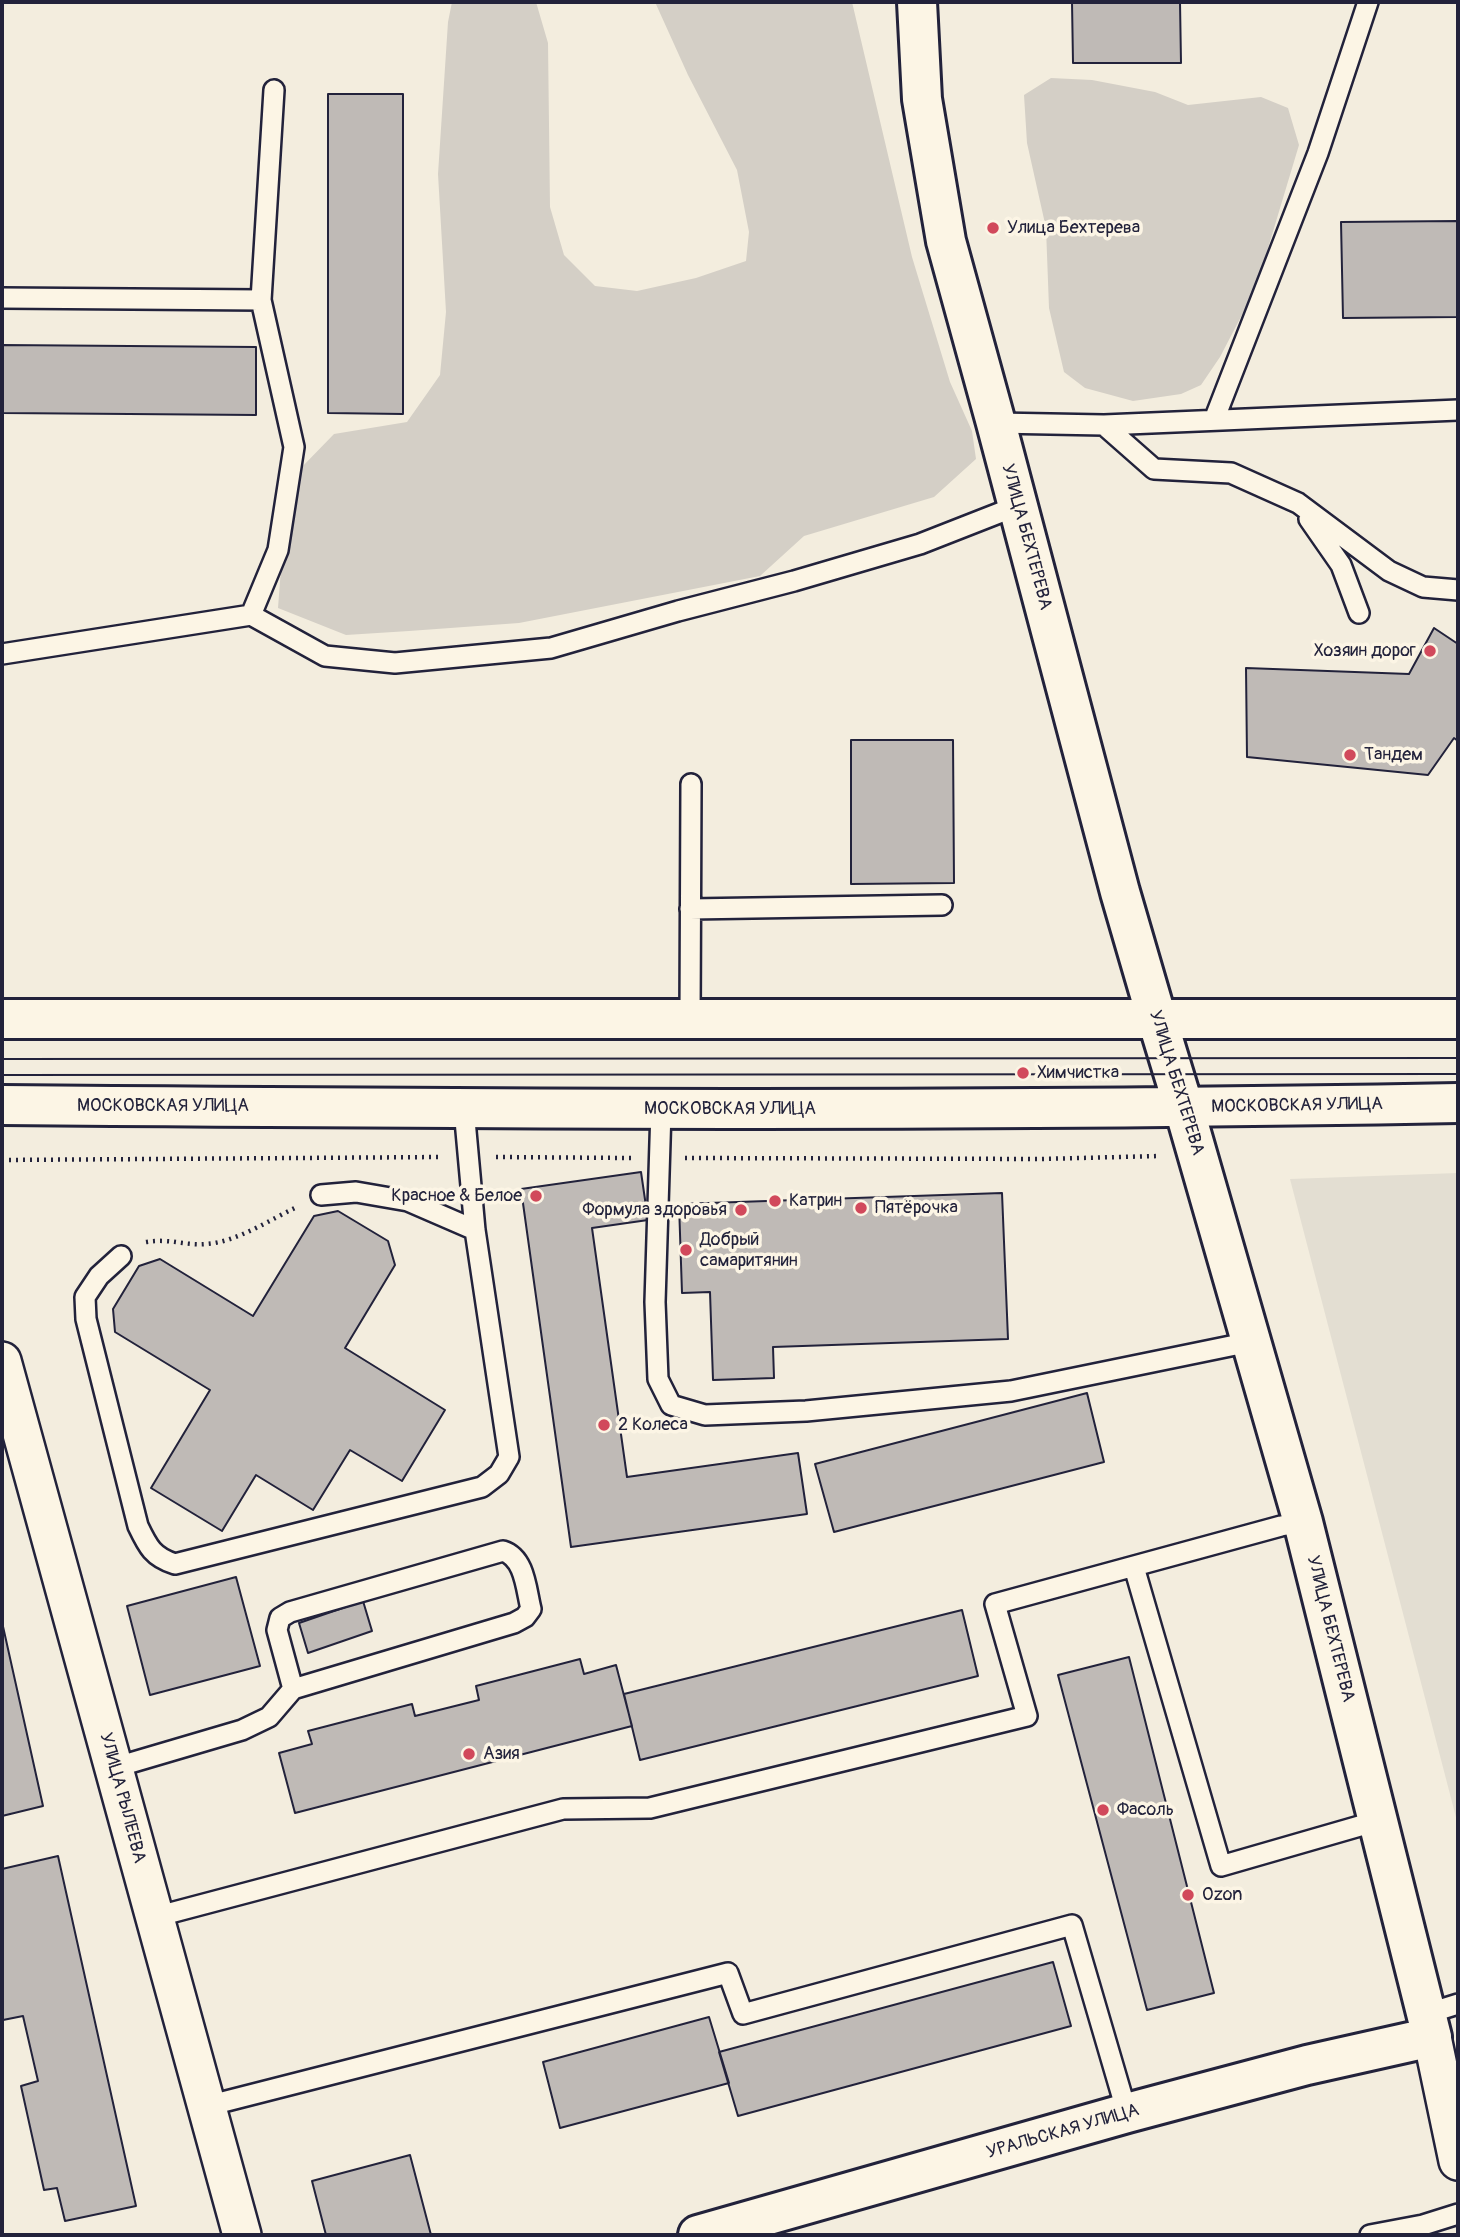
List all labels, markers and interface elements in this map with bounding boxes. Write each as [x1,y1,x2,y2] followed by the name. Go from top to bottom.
[1007,217,1140,239] place label: Улица Бехтерева
[985,220,1001,236] marker: Улица Бехтерева
[996,462,1056,612] street label: УЛИЦА БЕХТЕРЕВА
[1314,640,1416,662] place label: Хозяин дорог
[1422,643,1438,659] marker: Хозяин дорог
[1364,744,1423,766] place label: Тандем
[1342,747,1358,763] marker: Тандем
[1144,1008,1208,1158] street label: УЛИЦА БЕХТЕРЕВА
[1037,1062,1119,1084] place label: Химчистка
[1015,1065,1031,1081] marker: Химчистка
[1211,1094,1383,1118] street label: МОСКОВСКАЯ УЛИЦА
[77,1095,249,1117] street label: МОСКОВСКАЯ УЛИЦА
[644,1098,816,1120] street label: МОСКОВСКАЯ УЛИЦА
[391,1185,522,1207] place label: Красное & Белое
[528,1188,544,1204] marker: Красное & Белое
[789,1190,842,1212] place label: Катрин
[767,1193,783,1209] marker: Катрин
[875,1197,958,1219] place label: Пятёрочка
[583,1199,727,1221] place label: Формула здоровья
[853,1200,869,1216] marker: Пятёрочка
[733,1202,749,1218] marker: Формула здоровья
[700,1229,798,1272] place label: Добрый самаритянин
[678,1242,694,1258] marker: Добрый самаритянин
[618,1414,688,1436] place label: 2 Колеса
[596,1417,612,1433] marker: 2 Колеса
[1301,1554,1359,1704] street label: УЛИЦА БЕХТЕРЕВА
[94,1730,150,1866] street label: УЛИЦА РЫЛЕЕВА
[483,1743,520,1765] place label: Азия
[461,1746,477,1762] marker: Азия
[1117,1799,1174,1821] place label: Фасоль
[1095,1802,1111,1818] marker: Фасоль
[1202,1884,1242,1906] place label: Ozon
[1180,1887,1196,1903] marker: Ozon
[984,2100,1142,2164] street label: УРАЛЬСКАЯ УЛИЦА

